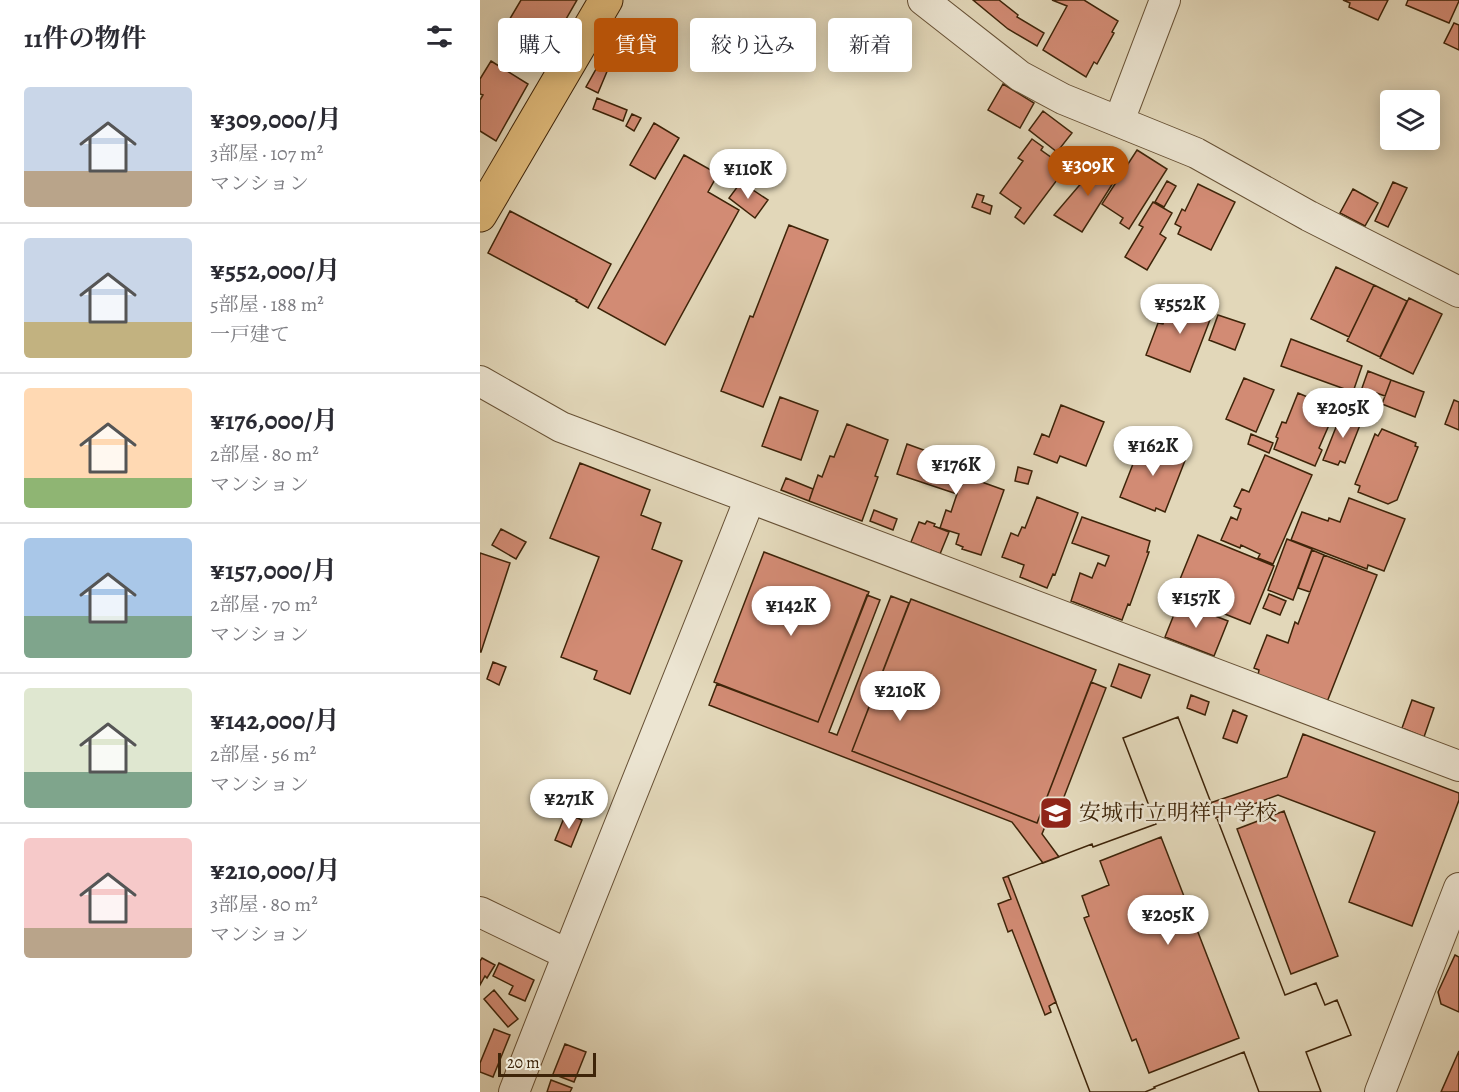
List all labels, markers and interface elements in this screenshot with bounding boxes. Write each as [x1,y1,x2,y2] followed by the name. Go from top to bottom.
[498,18,582,72] chip: 購入
[594,18,678,72] chip: 賃貸
[690,18,816,72] chip: 絞り込み
[828,18,912,72] chip: 新着
[423,20,456,53] icon: filters
[24,21,147,56] text: 11件の物件
[1380,90,1440,150] map controls
[1380,90,1440,150] button: layers
[210,102,342,137] text: ¥309,000/月
[72,111,144,183] icon: home
[210,140,323,167] text: 3部屋 · 107 m²
[1046,146,1130,197] pin: ¥309K
[706,149,790,200] pin: ¥110K
[1062,152,1114,179] text: ¥309K
[724,155,773,182] text: ¥110K
[210,170,309,197] text: マンション
[210,253,340,288] text: ¥552,000/月
[72,262,144,334] icon: home
[1138,284,1222,335] pin: ¥552K
[1154,290,1206,317] text: ¥552K
[210,291,324,318] text: 5部屋 · 188 m²
[210,321,290,348] text: 一戸建て
[1301,388,1385,439] pin: ¥205K
[1317,394,1369,421] text: ¥205K
[210,403,338,438] text: ¥176,000/月
[72,412,144,484] icon: home
[1111,426,1195,477] pin: ¥162K
[1128,432,1178,459] text: ¥162K
[210,441,319,468] text: 2部屋 · 80 m²
[914,445,998,496] pin: ¥176K
[931,451,981,478] text: ¥176K
[210,471,309,498] text: マンション
[210,553,337,588] text: ¥157,000/月
[72,562,144,634] icon: home
[1154,578,1238,629] pin: ¥157K
[1172,584,1220,611] text: ¥157K
[749,586,833,637] pin: ¥142K
[210,591,318,618] text: 2部屋 · 70 m²
[766,592,816,619] text: ¥142K
[210,621,309,648] text: マンション
[858,671,942,722] pin: ¥210K
[874,677,926,704] text: ¥210K
[210,703,340,738] text: ¥142,000/月
[72,712,144,784] icon: home
[210,741,316,768] text: 2部屋 · 56 m²
[210,771,309,798] text: マンション
[527,779,611,830] pin: ¥271K
[544,785,594,812] text: ¥271K
[1038,795,1074,831] school or university icon: 安城市立明祥中学校
[1079,798,1277,828] place label: 安城市立明祥中学校
[210,853,341,888] text: ¥210,000/月
[72,862,144,934] icon: home
[210,891,318,918] text: 3部屋 · 80 m²
[1126,895,1210,946] pin: ¥205K
[1142,901,1194,928] text: ¥205K
[210,921,309,948] text: マンション
[498,1050,596,1078] scale bar
[507,1052,540,1074] text: 20 m

